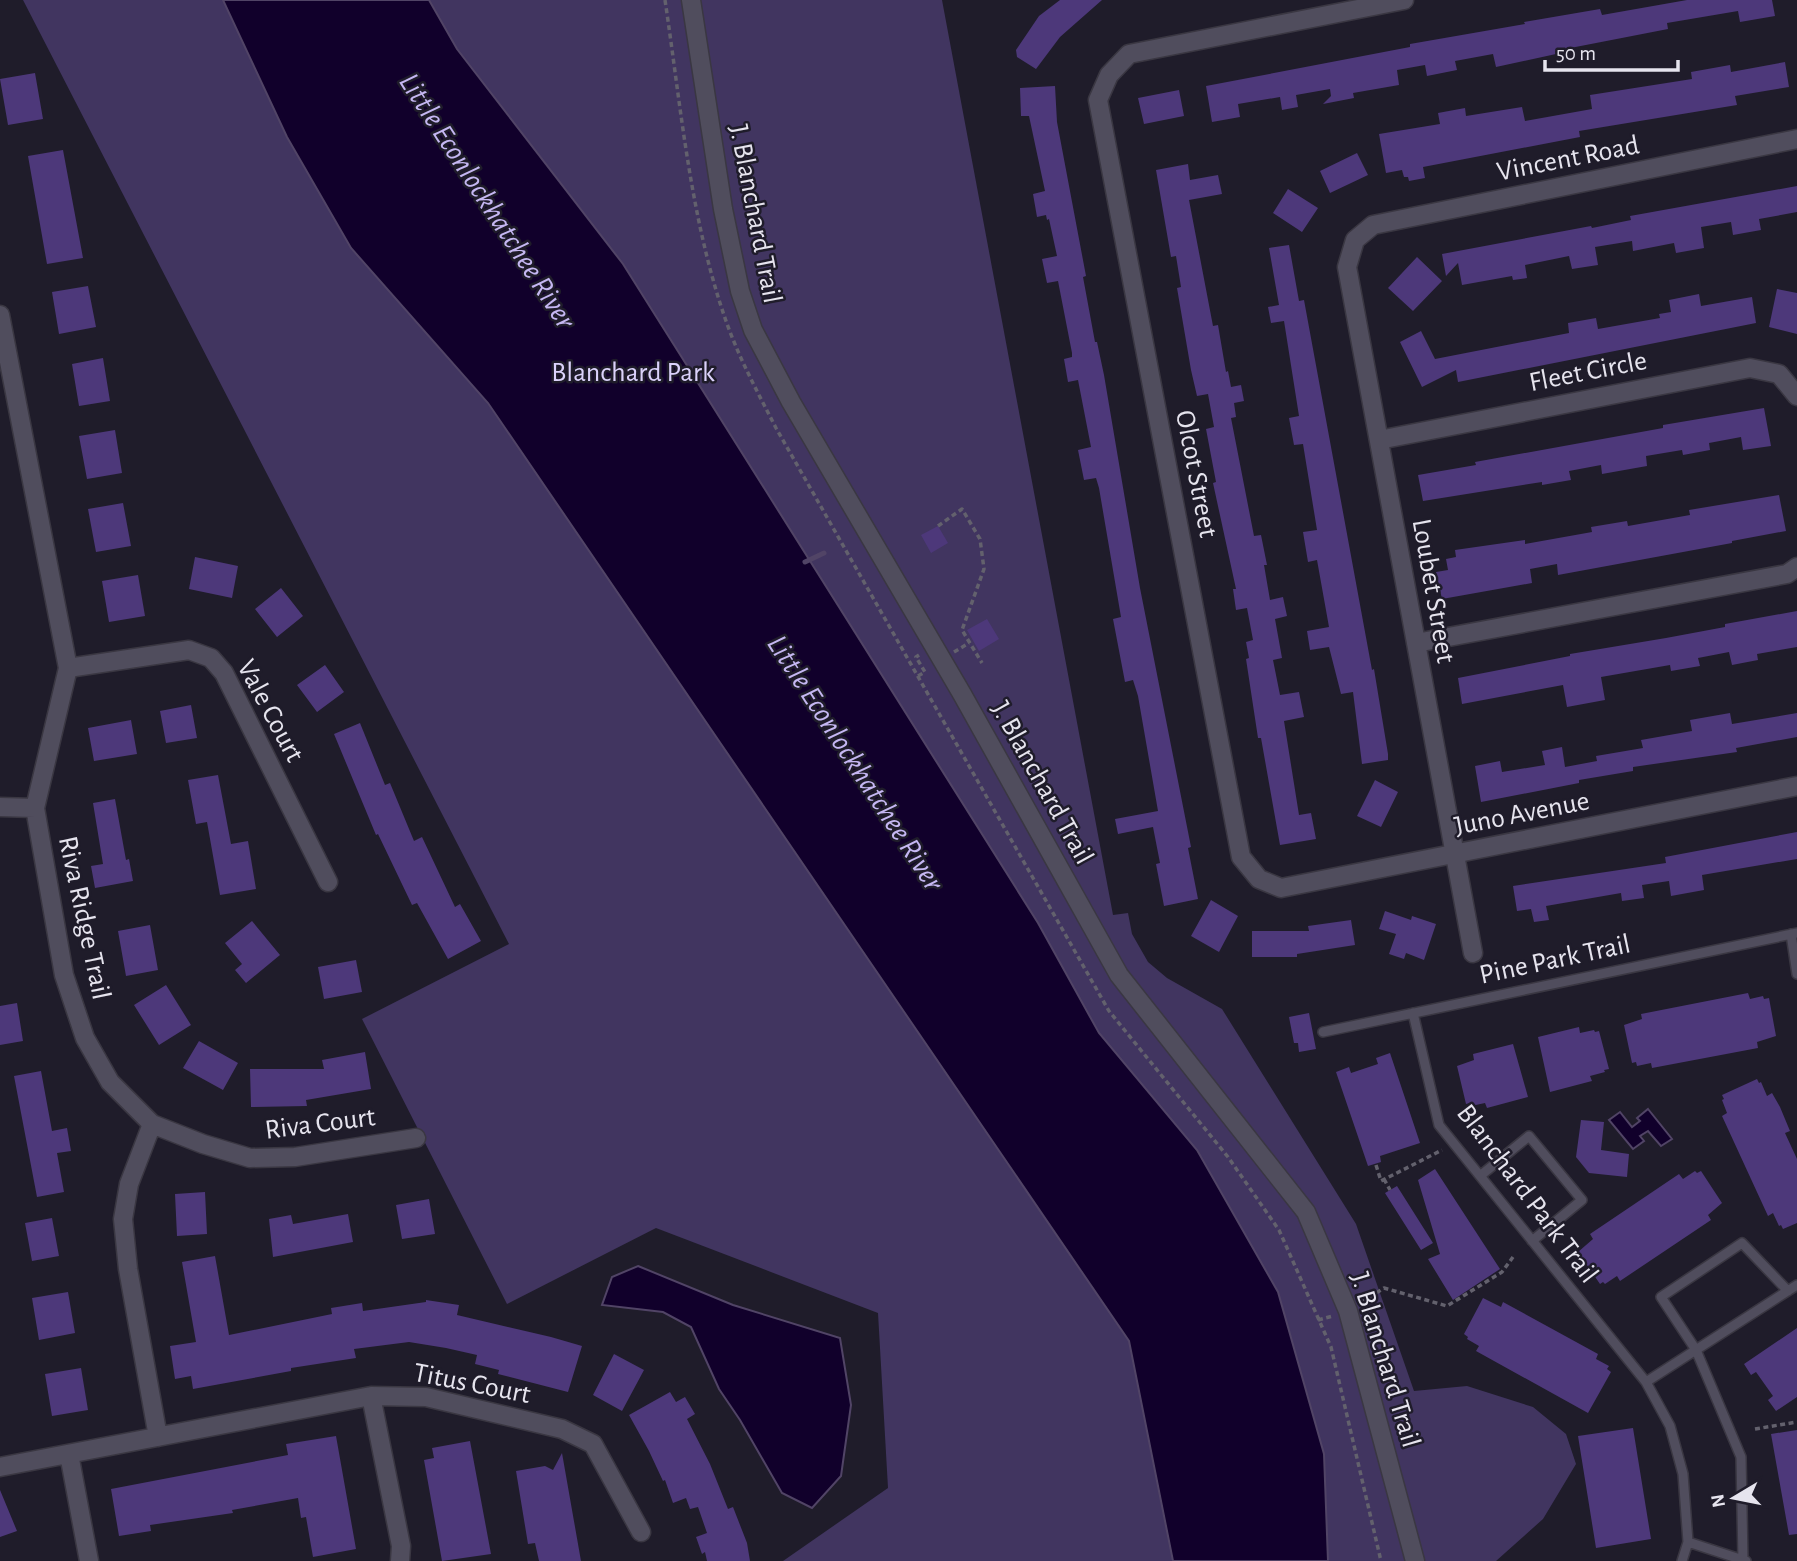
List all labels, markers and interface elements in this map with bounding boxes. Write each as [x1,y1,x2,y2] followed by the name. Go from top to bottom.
[1545,28,1678,72] scale bar
[1556,43,1596,64] text: 50 m
[393,68,581,335] water label: Little Econlockhatchee River
[724,122,786,306] street label: J. Blanchard Trail
[1494,131,1642,187] street label: Vincent Road
[1527,347,1649,397] street label: Fleet Circle
[551,359,715,387] park label: Blanchard Park
[1170,408,1222,540] street label: Olcot Street
[1407,517,1459,665] street label: Loubet Street
[761,630,949,897] water label: Little Econlockhatchee River
[231,655,309,767] street label: Vale Court
[986,697,1098,869] street label: J. Blanchard Trail
[1452,787,1592,841] street label: Juno Avenue
[53,834,115,1002] street label: Riva Ridge Trail
[1477,930,1633,990] street label: Pine Park Trail
[1451,1100,1603,1288] street label: Blanchard Park Trail
[263,1103,377,1145] street label: Riva Court
[1345,1269,1425,1451] street label: J. Blanchard Trail
[411,1359,533,1409] street label: Titus Court
[1699,1463,1769,1533] north arrow
[1708,1493,1729,1509] text: N

